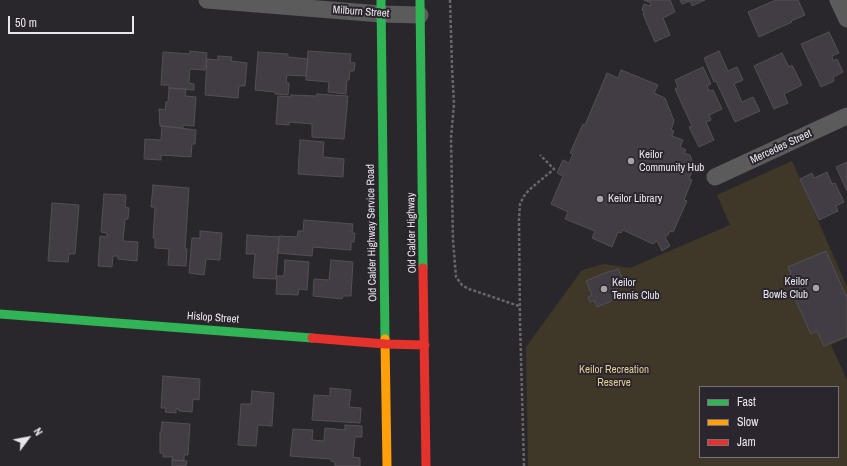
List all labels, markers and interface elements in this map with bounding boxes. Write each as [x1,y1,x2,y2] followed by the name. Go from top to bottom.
[332,3,390,21] street label: Milburn Street
[10,8,136,34] scale bar
[15,15,37,31] text: 50 m
[748,127,814,167] street label: Mercedes Street
[639,148,704,174] place label: Keilor Community Hub
[626,156,636,166] marker: Keilor Community Hub
[364,164,380,302] street label: Old Calder Highway Service Road
[608,192,662,206] place label: Keilor Library
[405,193,419,273] street label: Old Calder Highway
[595,194,605,204] marker: Keilor Library
[763,275,808,301] place label: Keilor Bowls Club
[612,276,660,302] place label: Keilor Tennis Club
[811,283,821,293] marker: Keilor Bowls Club
[599,284,609,294] marker: Keilor Tennis Club
[187,310,239,326] street label: Hislop Street
[579,363,649,389] park label: Keilor Recreation Reserve
[699,386,839,458] legend
[737,394,756,410] text: Fast
[737,414,758,430] text: Slow
[8,418,48,458] north arrow
[31,425,46,438] text: N
[737,434,756,450] text: Jam

